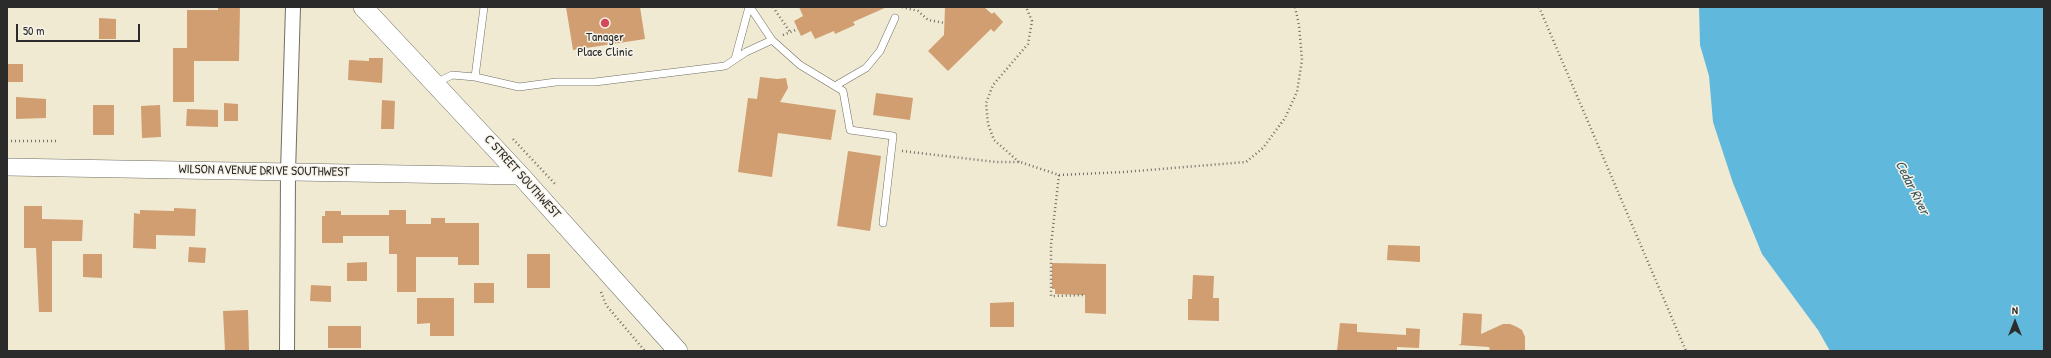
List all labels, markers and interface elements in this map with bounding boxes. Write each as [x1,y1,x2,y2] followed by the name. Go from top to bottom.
[18,16,142,42] scale bar
[599,17,611,29] marker: Tanager Place Clinic
[23,22,44,39] text: 50 m
[577,30,633,61] place label: Tanager Place Clinic
[480,132,564,222] street label: C STREET SOUTHWEST
[1891,158,1933,218] water label: Cedar River
[179,162,349,180] street label: WILSON AVENUE DRIVE SOUTHWEST
[1995,302,2035,342] north arrow
[2012,303,2018,317] text: N

